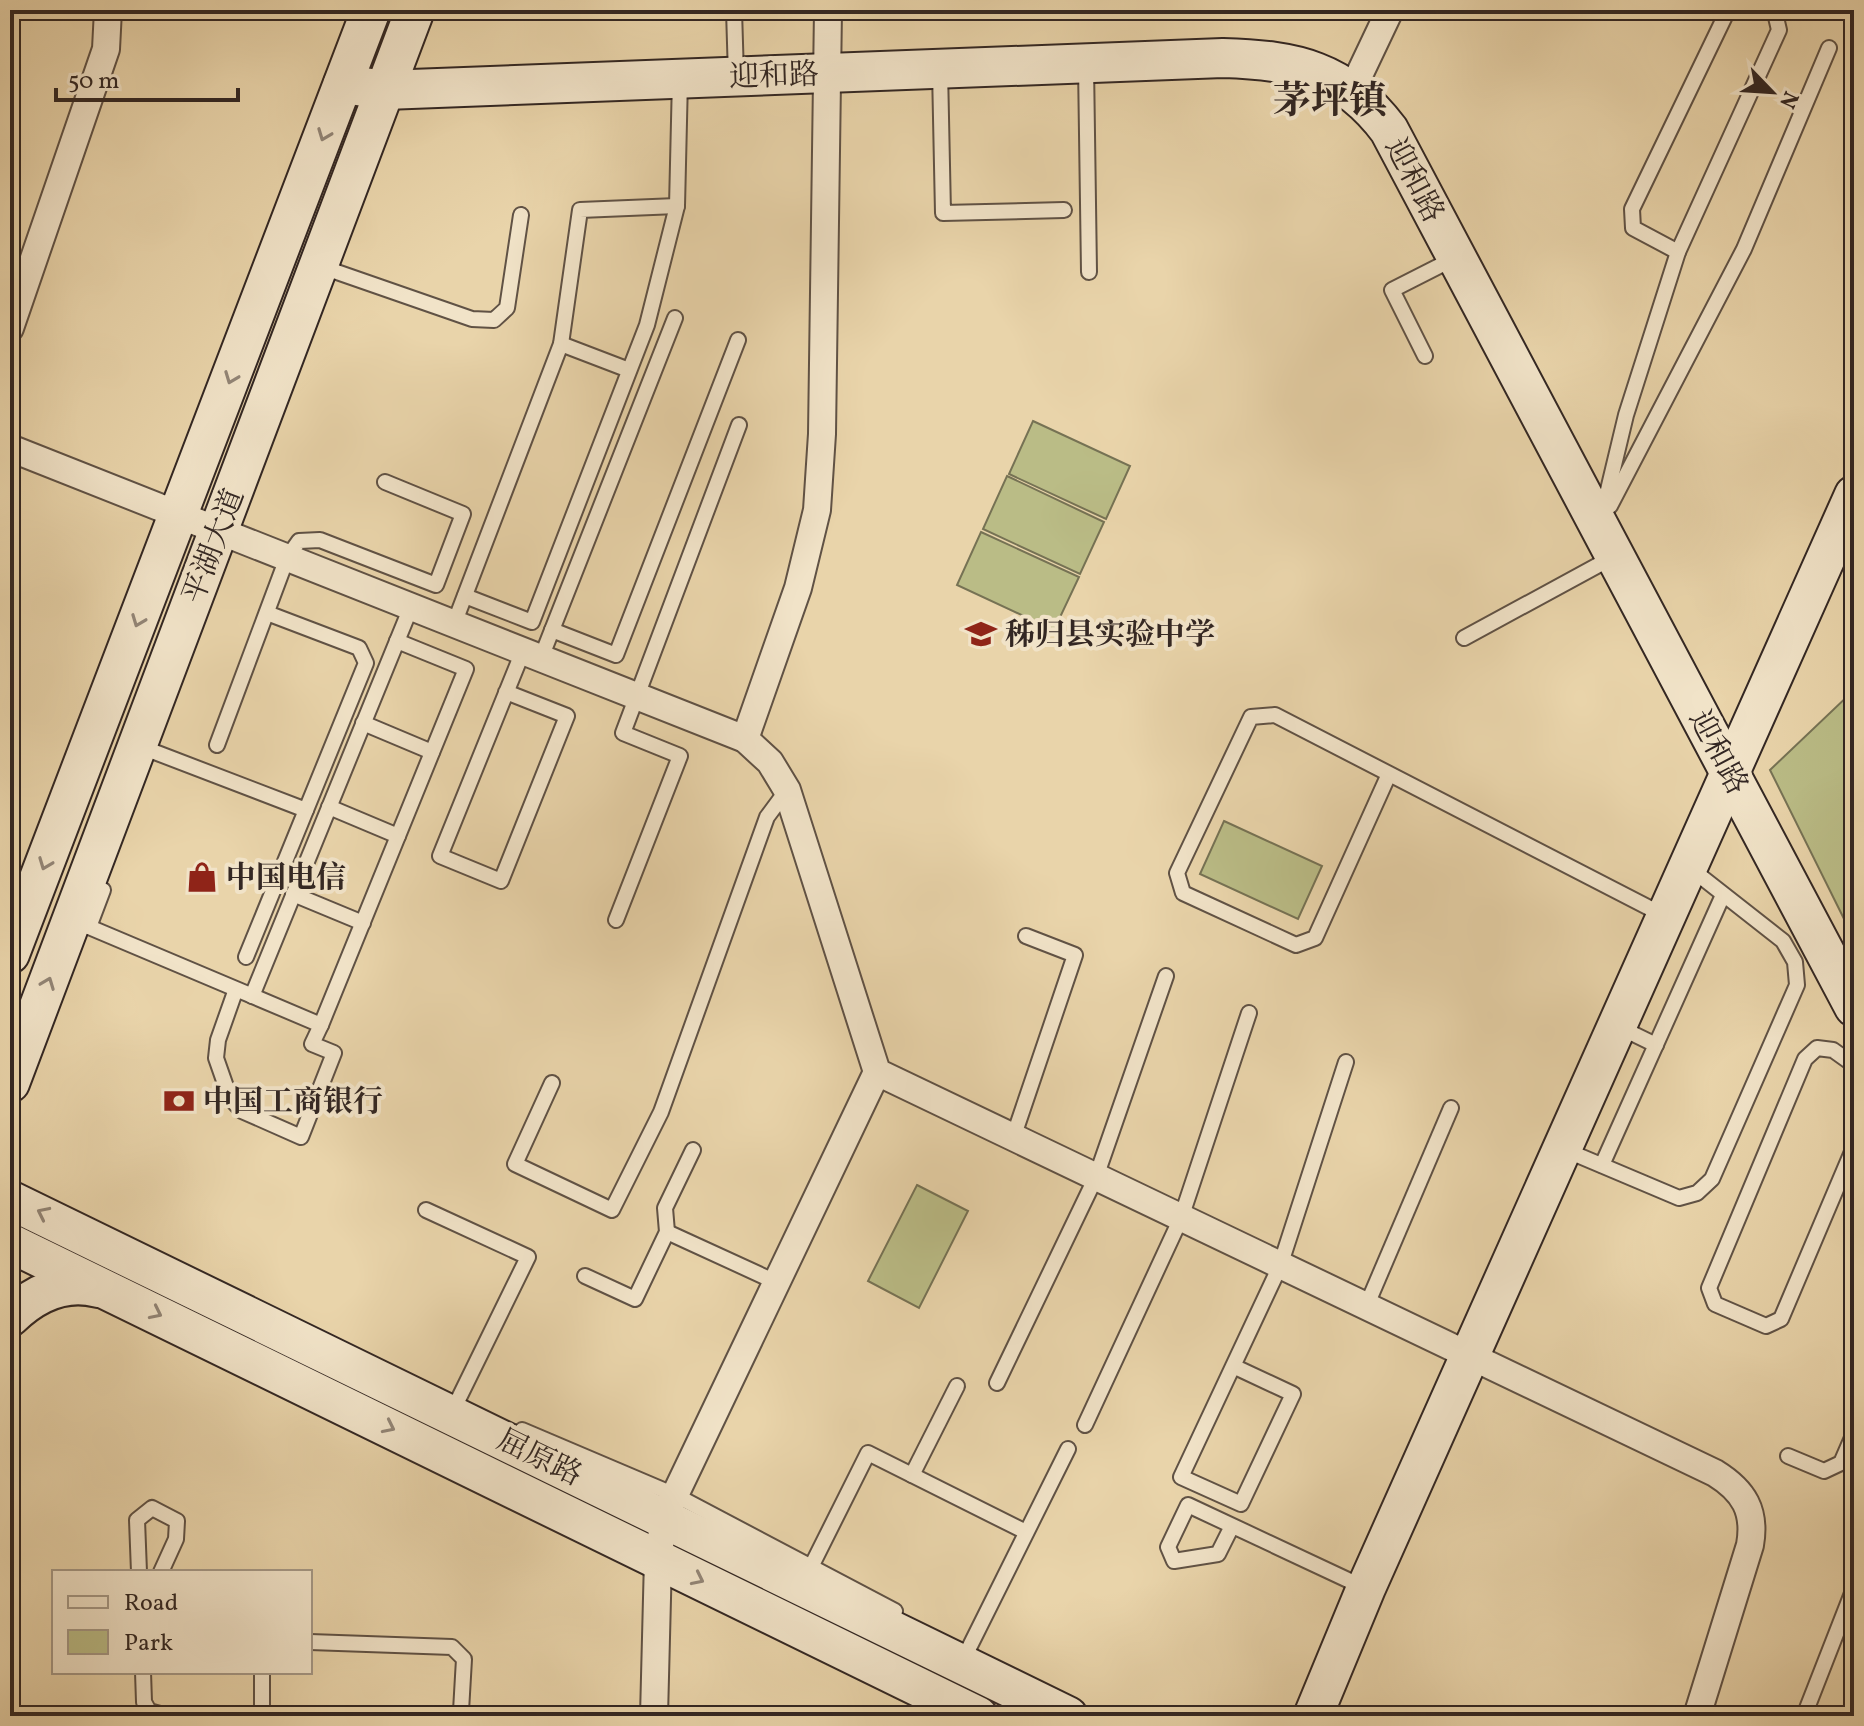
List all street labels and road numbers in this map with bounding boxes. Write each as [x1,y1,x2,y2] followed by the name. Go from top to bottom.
[728,54,820,100] street label: 迎和路
[1374,131,1453,231] street label: 迎和路
[174,483,256,610] street label: 平湖大道
[1678,703,1757,803] street label: 迎和路
[489,1420,589,1497] street label: 屈原路

